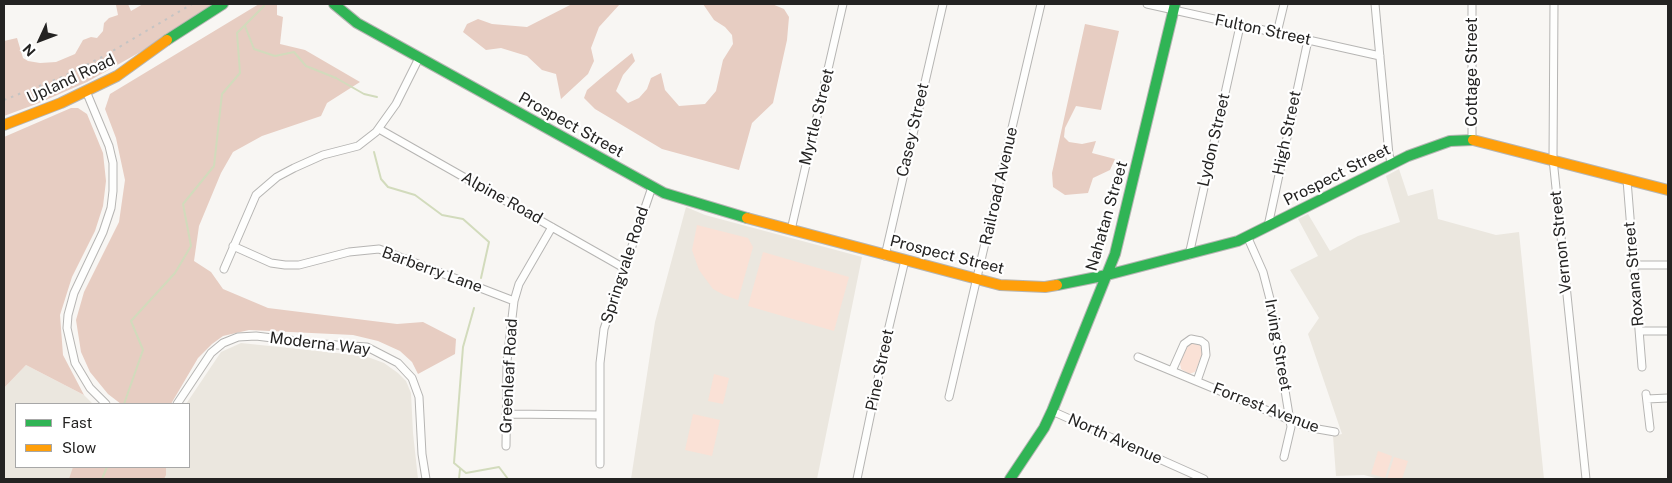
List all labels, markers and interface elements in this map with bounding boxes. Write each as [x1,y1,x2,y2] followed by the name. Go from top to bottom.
[1213,10,1313,50] street label: Fulton Street
[15,15,65,65] north arrow
[1462,17,1482,127] street label: Cottage Street
[19,41,39,60] text: N
[24,50,118,108] street label: Upland Road
[796,67,838,167] street label: Myrtle Street
[893,81,933,179] street label: Casey Street
[515,88,627,162] street label: Prospect Street
[1269,89,1305,177] street label: High Street
[1194,91,1234,189] street label: Lydon Street
[976,125,1022,247] street label: Railroad Avenue
[1280,140,1394,210] street label: Prospect Street
[1082,159,1132,273] street label: Nahatan Street
[458,168,546,228] street label: Alpine Road
[1546,190,1576,294] street label: Vernon Street
[597,204,653,326] street label: Springvale Road
[1620,221,1648,327] street label: Roxana Street
[888,232,1006,278] street label: Prospect Street
[379,243,485,297] street label: Barberry Lane
[1260,298,1296,392] street label: Irving Street
[496,318,522,434] street label: Greenleaf Road
[862,327,898,413] street label: Pine Street
[268,328,372,360] street label: Moderna Way
[1210,379,1322,437] street label: Forrest Avenue
[15,403,190,468] legend
[1065,410,1165,468] street label: North Avenue
[62,414,92,431] text: Fast
[62,439,96,456] text: Slow

